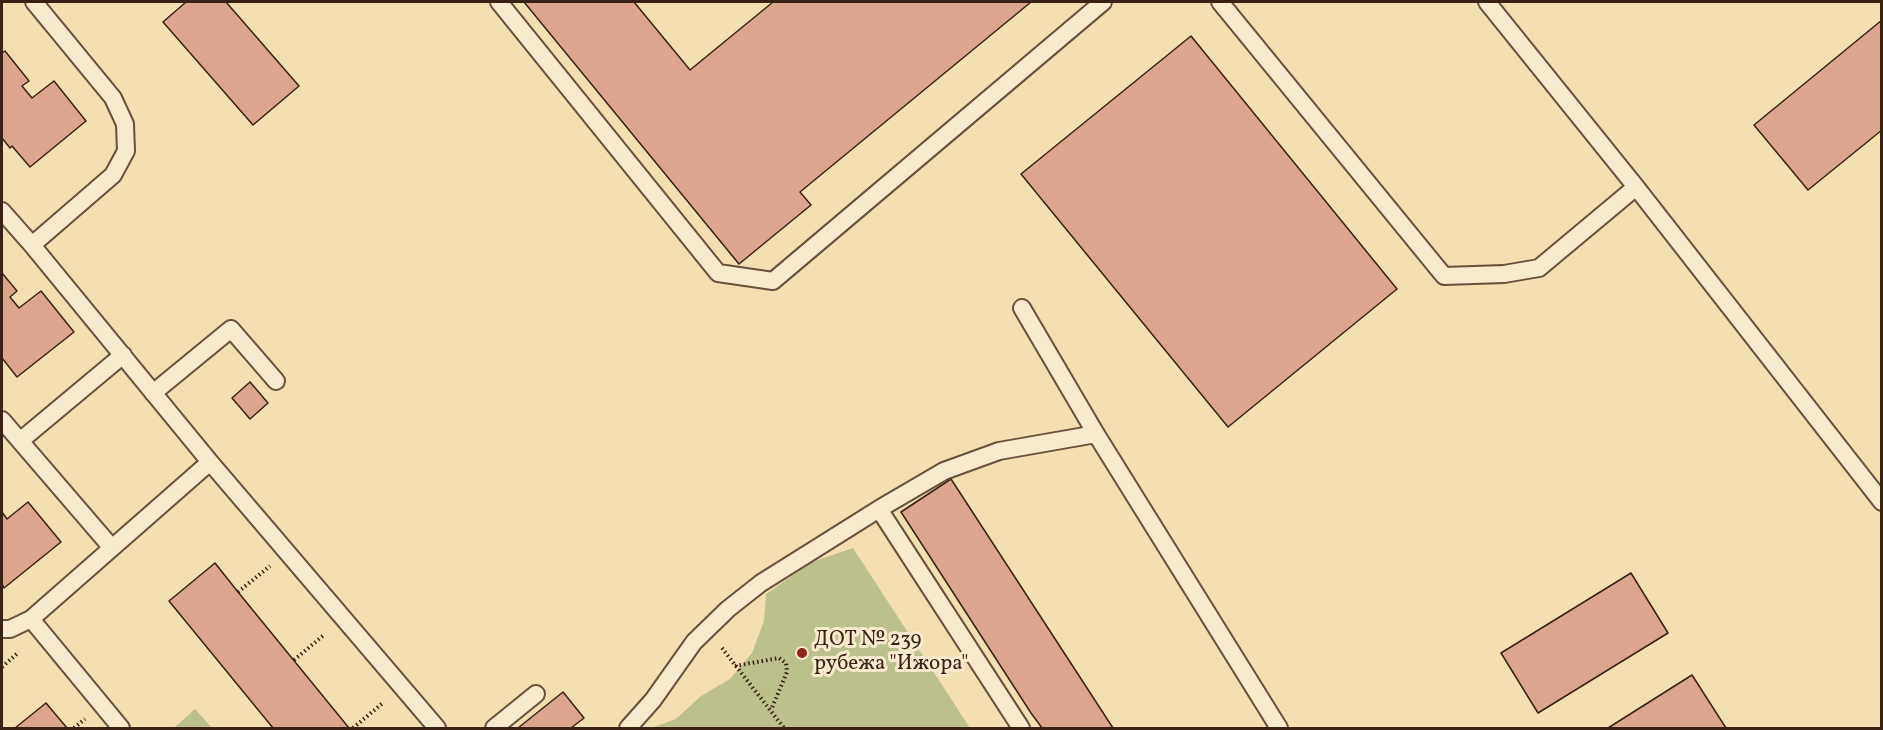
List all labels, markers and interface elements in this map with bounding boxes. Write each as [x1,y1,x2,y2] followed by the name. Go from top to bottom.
[814,628,968,678] place label: ДОТ № 239 рубежа "Ижора"
[795,646,809,660] marker: ДОТ № 239 рубежа "Ижора"

